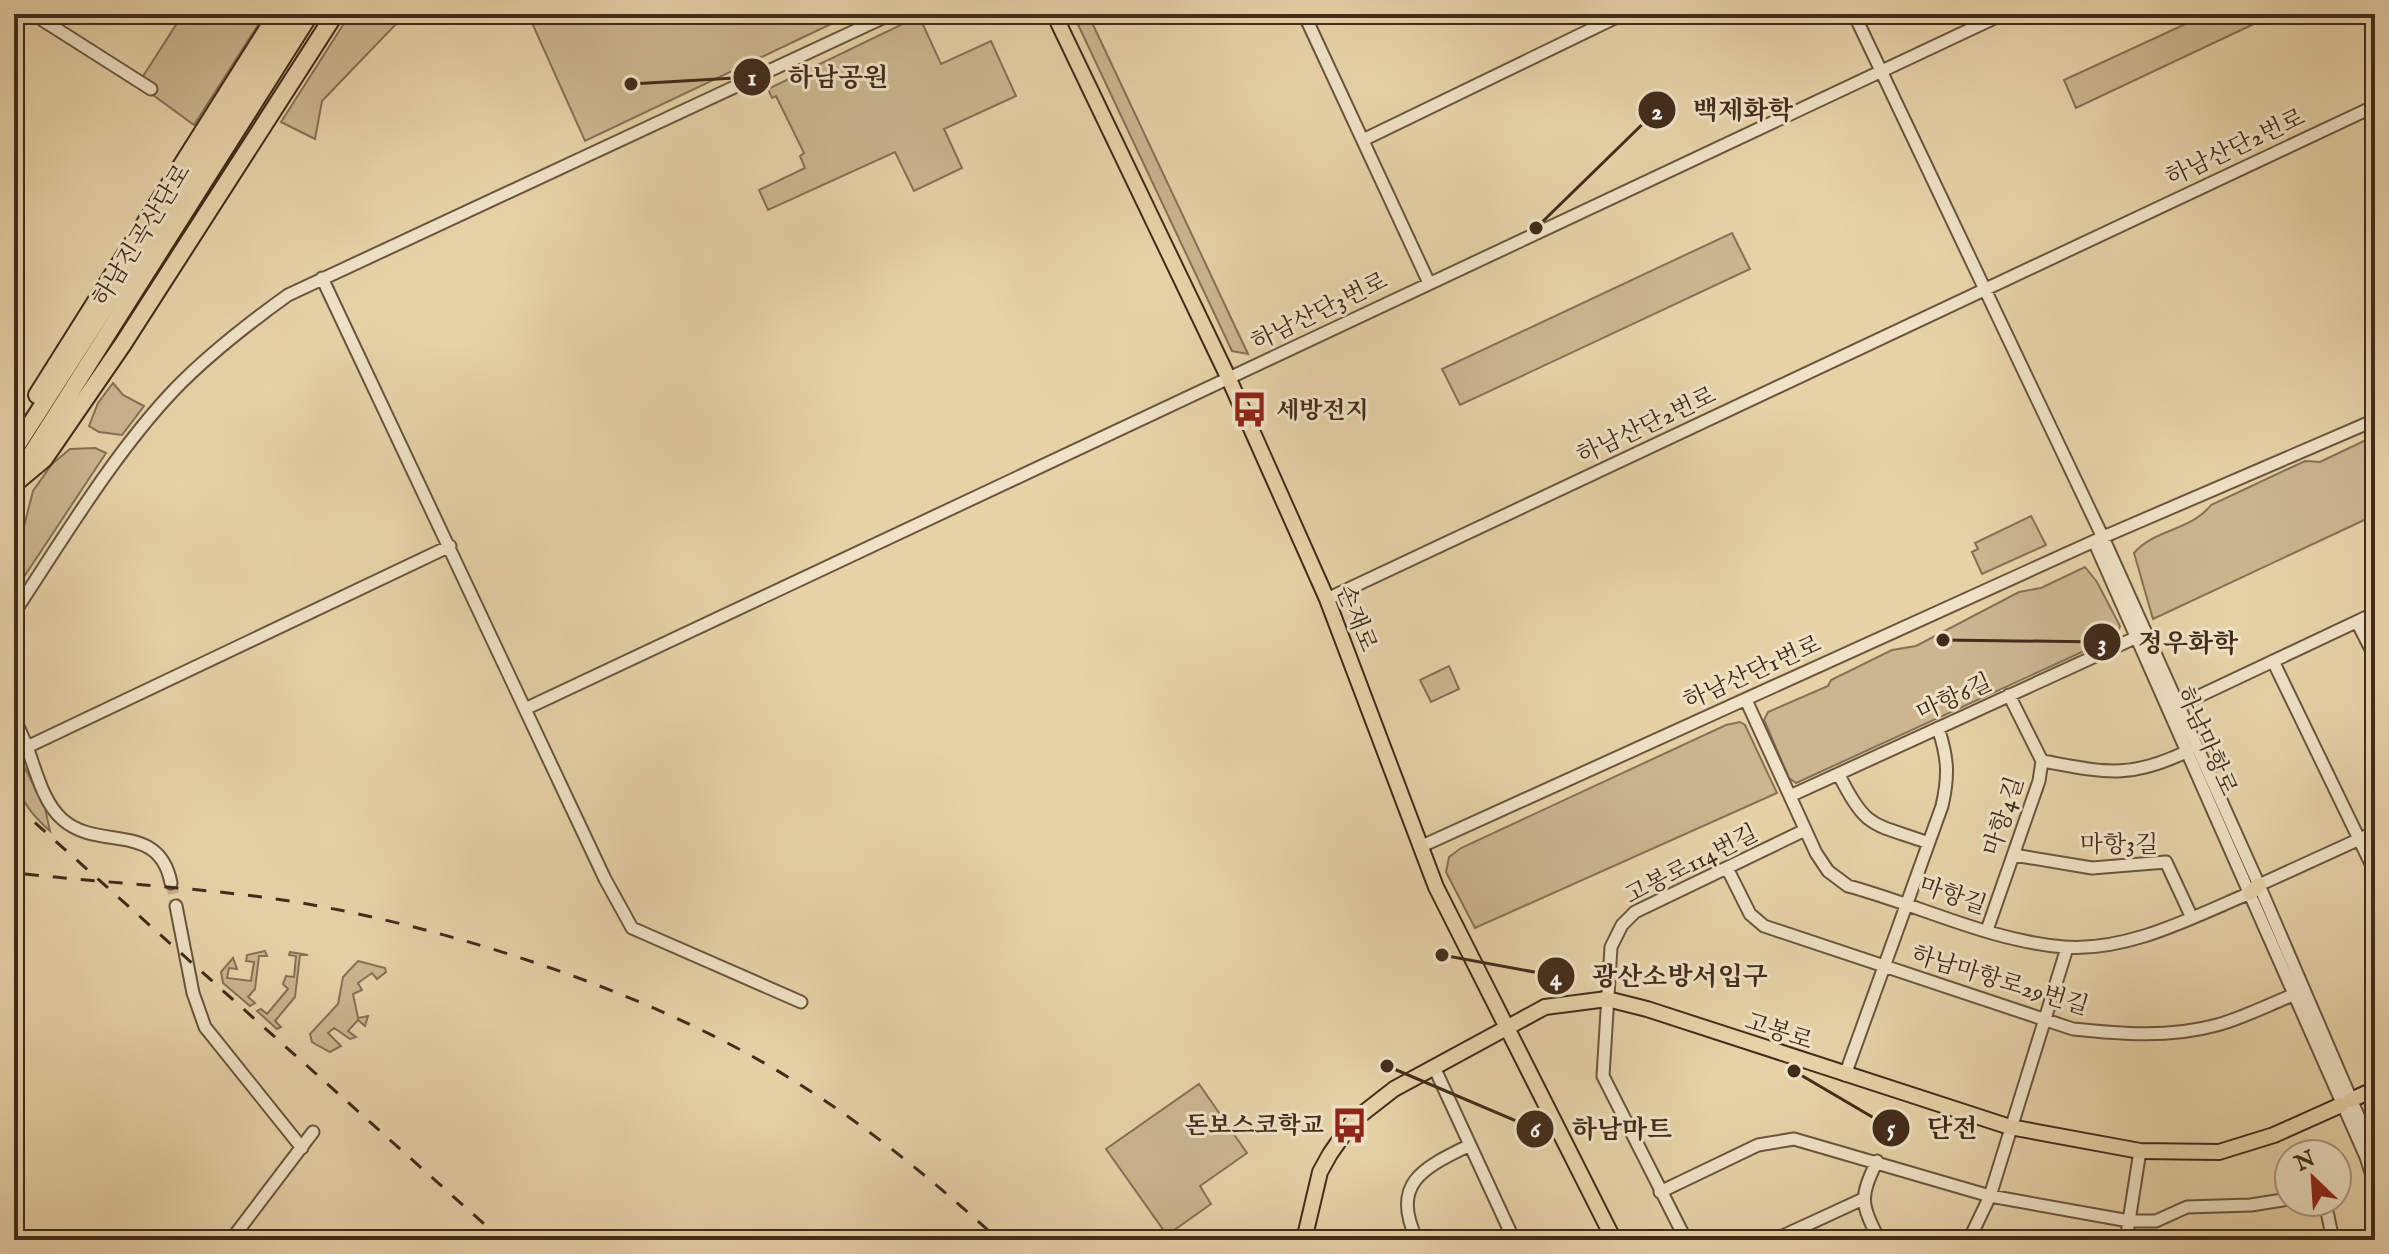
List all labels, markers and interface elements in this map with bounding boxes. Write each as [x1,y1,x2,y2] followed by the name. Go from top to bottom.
[732,52,904,102] callout: 하남공원
[788,62,888,95] text: 하남공원
[748,63,757,94] text: 1
[1637,85,1810,135] callout: 백제화학
[1693,95,1794,128] text: 백제화학
[1651,97,1663,128] text: 2
[2161,103,2310,194] street label: 하남산단2번로
[86,159,198,313] street label: 하남진곡산단로
[1246,266,1393,359] street label: 하남산단3번로
[1572,381,1721,472] street label: 하남산단2번로
[1231,391,1269,429] bus stop icon: 세방전지
[1276,396,1369,427] place label: 세방전지
[1328,581,1383,657] street label: 손재로
[2082,617,2254,667] callout: 정우화학
[2138,628,2239,661] text: 정우화학
[1679,629,1827,718] street label: 하남산단1번로
[2098,629,2106,660] text: 3
[1912,667,1997,729] street label: 마항6길
[2168,682,2243,801] street label: 하남마항로
[1977,773,2032,860] street label: 마항4길
[1620,818,1764,912] street label: 고봉로114번길
[2080,830,2158,861] street label: 마항3길
[1915,870,1990,922] street label: 마항길
[1907,940,2092,1023] street label: 하남마항로29번길
[1536,951,1783,1001] callout: 광산소방서입구
[1592,961,1768,994] text: 광산소방서입구
[1550,963,1563,994] text: 4
[1741,1007,1816,1058] street label: 고봉로
[1871,1103,1993,1153] callout: 단전
[1515,1104,1688,1154] callout: 하남마트
[1331,1106,1369,1144] bus stop icon: 돈보스코학교
[1185,1111,1324,1142] place label: 돈보스코학교
[1927,1113,1977,1146] text: 단전
[1572,1114,1672,1147] text: 하남마트
[1887,1114,1896,1145] text: 5
[1530,1115,1541,1146] text: 6
[2273,1138,2353,1218] north arrow
[2290,1145,2320,1179] text: N

